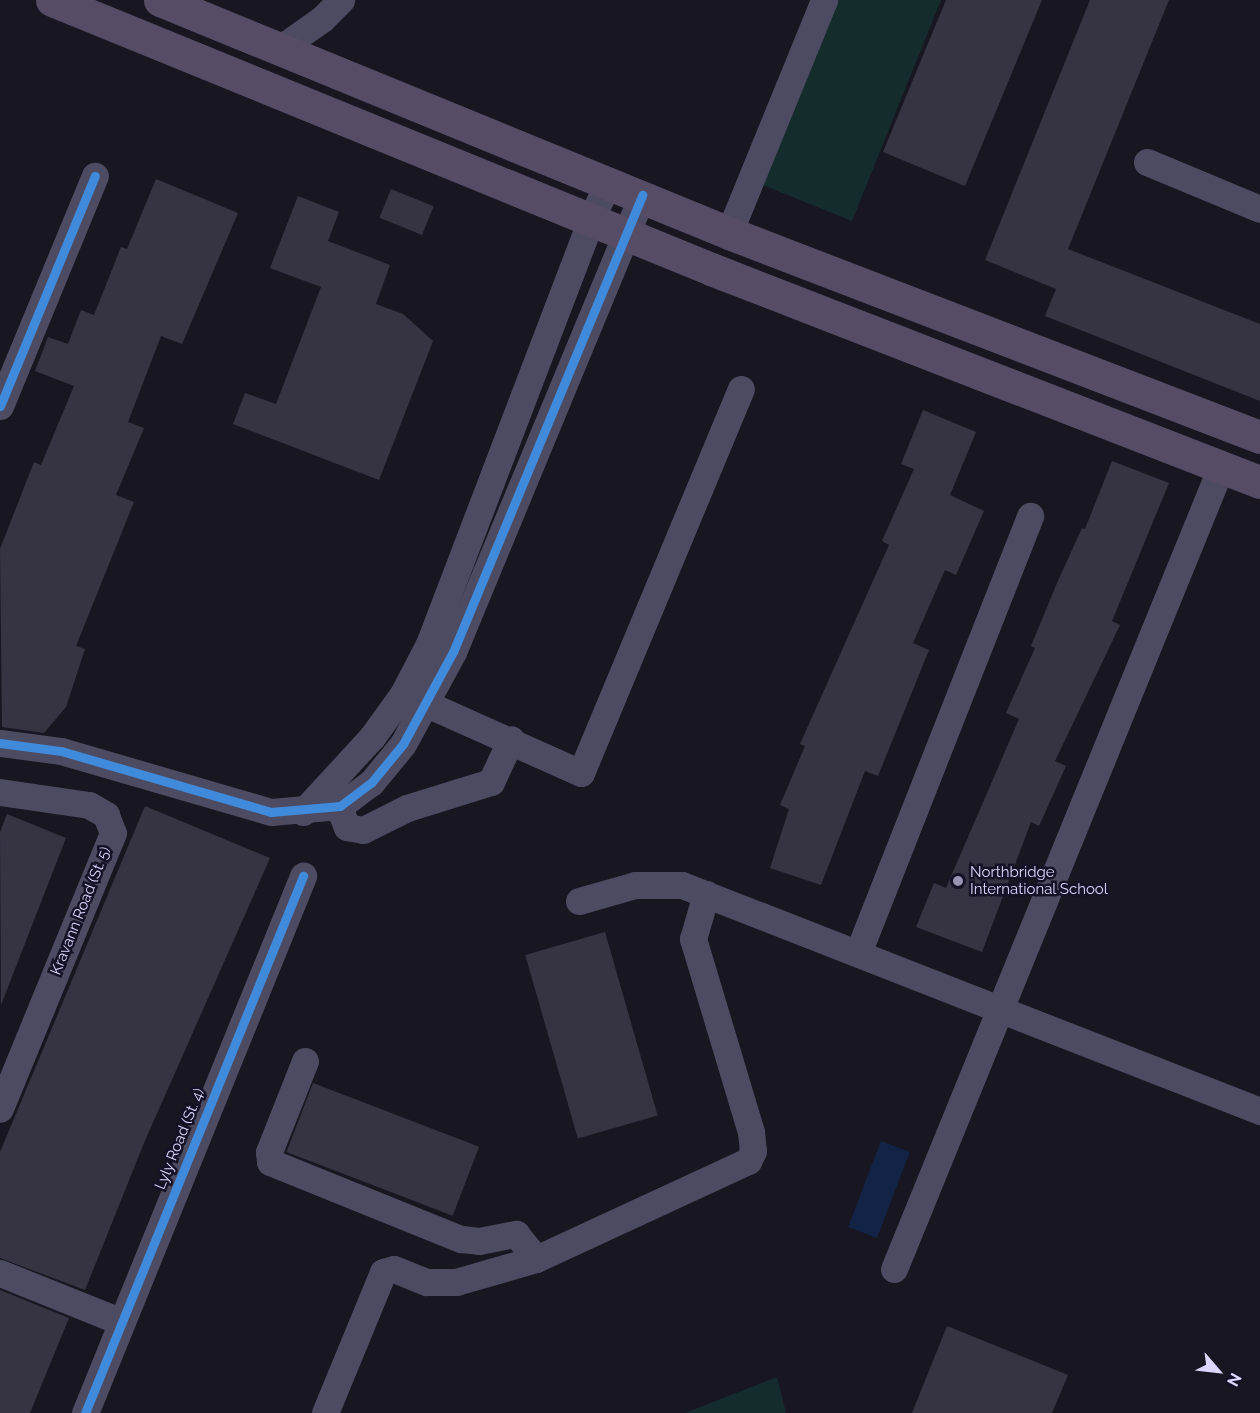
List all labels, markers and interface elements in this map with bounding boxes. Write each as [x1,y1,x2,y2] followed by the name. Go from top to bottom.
[47,844,115,978] street label: Kravann Road (St. 5)
[970,863,1108,898] place label: Northbridge International School
[951,874,965,888] marker: Northbridge International School
[151,1085,209,1193] street label: Lyly Road (St. 4)
[1188,1341,1248,1401] north arrow
[1223,1370,1246,1390] text: N

